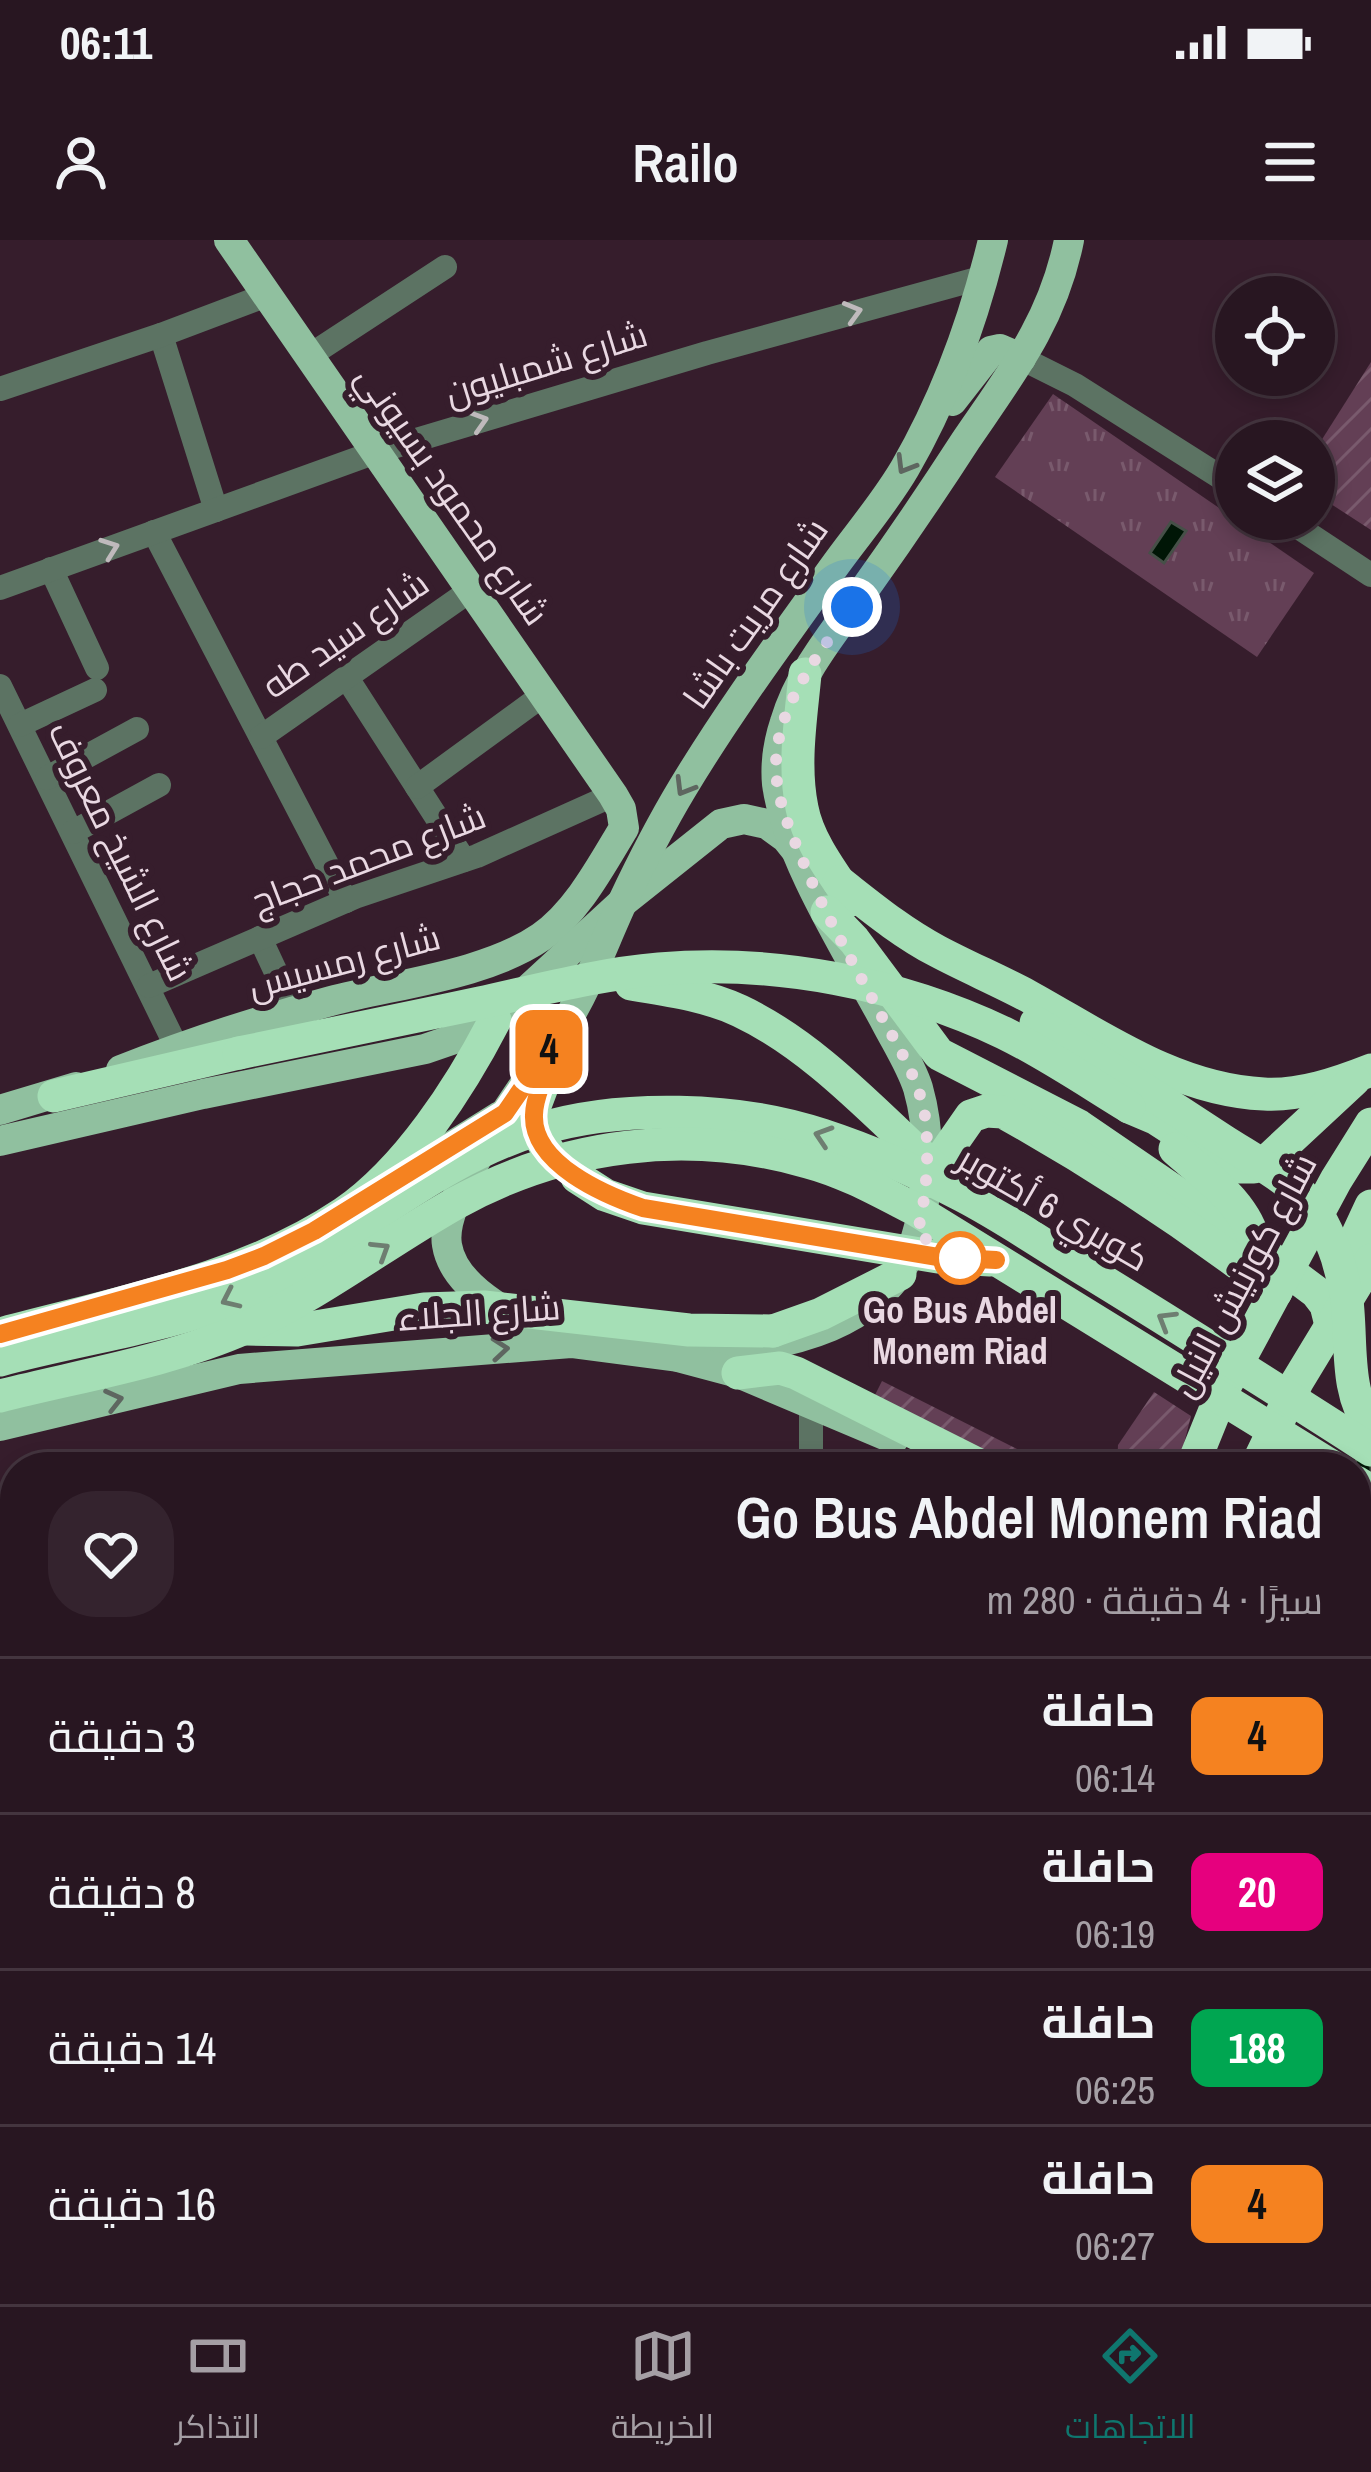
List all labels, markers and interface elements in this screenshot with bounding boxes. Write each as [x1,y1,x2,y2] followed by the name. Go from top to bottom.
[60,12,152,73] text: 06:11
[632,126,739,199] text: Railo
[48,129,114,195] icon: person
[1257,129,1323,195] icon: menu
[1215,276,1335,540] map controls
[1215,276,1335,396] button: locate
[842,301,863,326] one-way arrow
[439,309,653,417] street label: شارع شمبليون
[341,356,561,637] street label: شارع محمود بسيوني
[468,410,489,435] one-way arrow
[1215,420,1335,540] button: layers
[897,452,919,474] one-way arrow
[672,508,839,719] street label: شارع مريت باشا
[98,538,119,562] one-way arrow
[252,559,439,710] street label: شارع سيد طه
[822,577,882,637] your location
[36,713,205,989] street label: شارع الشيخ معروف
[676,774,699,796] one-way arrow
[244,791,493,926] street label: شارع محمد حجاج
[243,912,446,1011] street label: شارع رمسيس
[510,1010,588,1088] line badge: 4
[539,1021,559,1077] text: 4
[813,1126,834,1151] one-way arrow
[946,1133,1158,1285] street label: كوبري 6 أكتوبر
[1158,1145,1328,1406] street label: شارع كورنيش النيل
[935,1233,985,1283] marker: Go Bus Abdel Monem Riad
[367,1242,389,1264] one-way arrow
[396,1282,562,1343] street label: شارع الجلاء
[221,1285,242,1308] one-way arrow
[863,1286,1057,1375] place label: Go Bus Abdel Monem Riad
[1157,1312,1179,1334] one-way arrow
[490,1336,509,1362] one-way arrow
[103,1389,124,1414] one-way arrow
[736,1479,1323,1556] text: Go Bus Abdel Monem Riad
[48,1491,174,1617] button: heart
[987,1574,1323,1626] text: سيرًا · 4 دقيقة · 280 m
[1042,1679,1155,1740] text: حافلة
[48,1705,196,1766] text: 3 دقيقة
[1247,1708,1267,1764] text: 4
[1075,1752,1155,1804] text: 06:14
[1042,1835,1155,1896] text: حافلة
[48,1861,196,1922] text: 8 دقيقة
[1238,1864,1276,1920] text: 20
[1075,1908,1155,1960] text: 06:19
[1042,1991,1155,2052] text: حافلة
[48,2017,216,2078] text: 14 دقيقة
[1228,2020,1286,2076] text: 188
[1075,2064,1155,2116] text: 06:25
[1042,2147,1155,2208] text: حافلة
[48,2173,216,2234] text: 16 دقيقة
[1247,2176,1267,2232] text: 4
[1075,2220,1155,2272] text: 06:27
[175,2323,260,2457] tab: التذاكر
[611,2323,714,2457] tab: الخريطة
[1065,2323,1196,2457] tab: الاتجاهات

